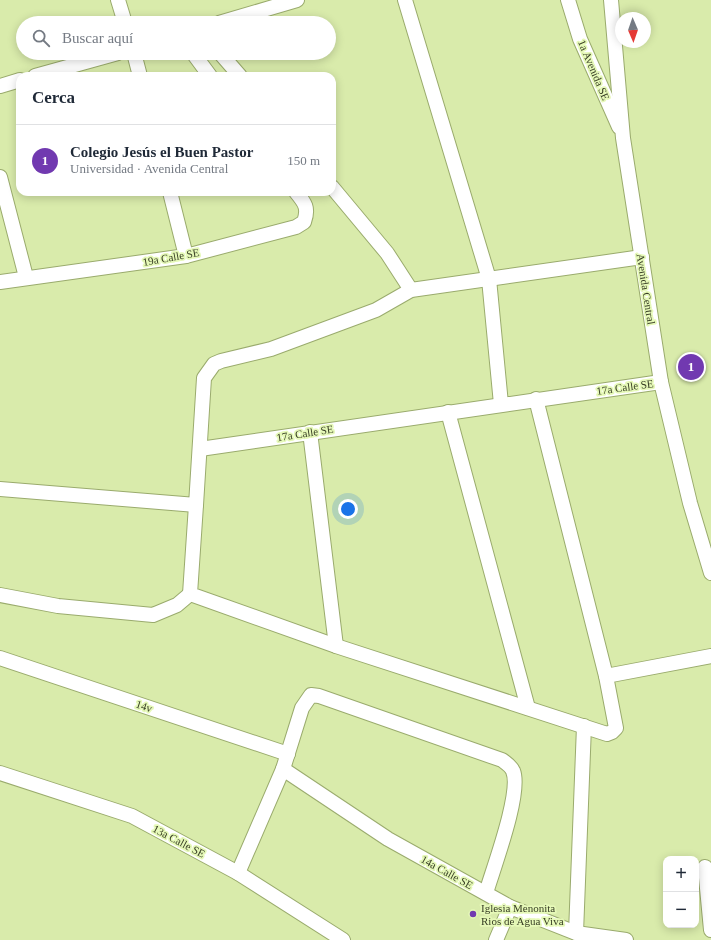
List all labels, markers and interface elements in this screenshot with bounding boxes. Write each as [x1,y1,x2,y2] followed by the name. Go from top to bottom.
[615,12,651,48] north arrow
[16,16,336,60] search box
[30,27,52,49] icon: search
[62,30,133,46] text: Buscar aquí
[576,38,612,102] street label: 1a Avenida SE
[32,88,75,107] text: Cerca
[70,144,253,160] text: Colegio Jesús el Buen Pastor
[42,153,48,168] text: 1
[287,153,320,168] text: 150 m
[70,161,228,176] text: Universidad · Avenida Central
[142,246,201,268] street label: 19a Calle SE
[634,253,658,325] street label: Avenida Central
[678,352,704,382] pin: 1
[596,377,655,397] street label: 17a Calle SE
[276,423,335,443] street label: 17a Calle SE
[338,499,358,519] your location
[134,698,154,714] street label: 14v
[151,822,207,860] street label: 13a Calle SE
[419,853,475,891] street label: 14a Calle SE
[663,856,699,928] map controls
[663,856,699,892] button: +
[663,892,699,928] button: −
[481,902,564,927] place label: Iglesia Menonita Rios de Agua Viva
[468,909,478,919] marker: Iglesia Menonita Rios de Agua Viva

